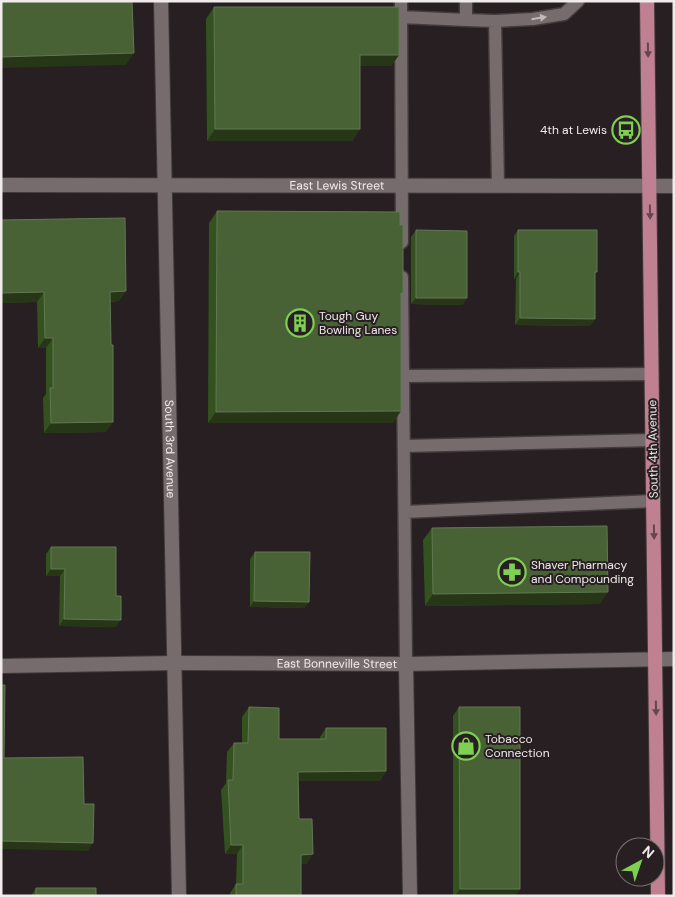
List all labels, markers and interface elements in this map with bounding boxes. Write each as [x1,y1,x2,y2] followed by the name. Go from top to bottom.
[532,14,548,22] one-way arrow
[644,42,652,58] one-way arrow
[611,115,641,145] bus stop icon: 4th at Lewis
[540,122,607,138] place label: 4th at Lewis
[289,177,385,194] street label: East Lewis Street
[646,205,654,221] one-way arrow
[285,308,315,338] building icon: Tough Guy Bowling Lanes
[319,308,397,338] place label: Tough Guy Bowling Lanes
[161,399,179,499] street label: South 3rd Avenue
[644,399,662,498] street label: South 4th Avenue
[650,525,658,541] one-way arrow
[497,557,527,587] pharmacy icon: Shaver Pharmacy and Compounding
[531,557,634,587] place label: Shaver Pharmacy and Compounding
[277,655,398,672] street label: East Bonneville Street
[652,700,660,716] one-way arrow
[451,731,481,761] shop icon: Tobacco Connection
[485,731,550,761] place label: Tobacco Connection
[615,837,665,887] north arrow
[639,842,658,862] text: N

